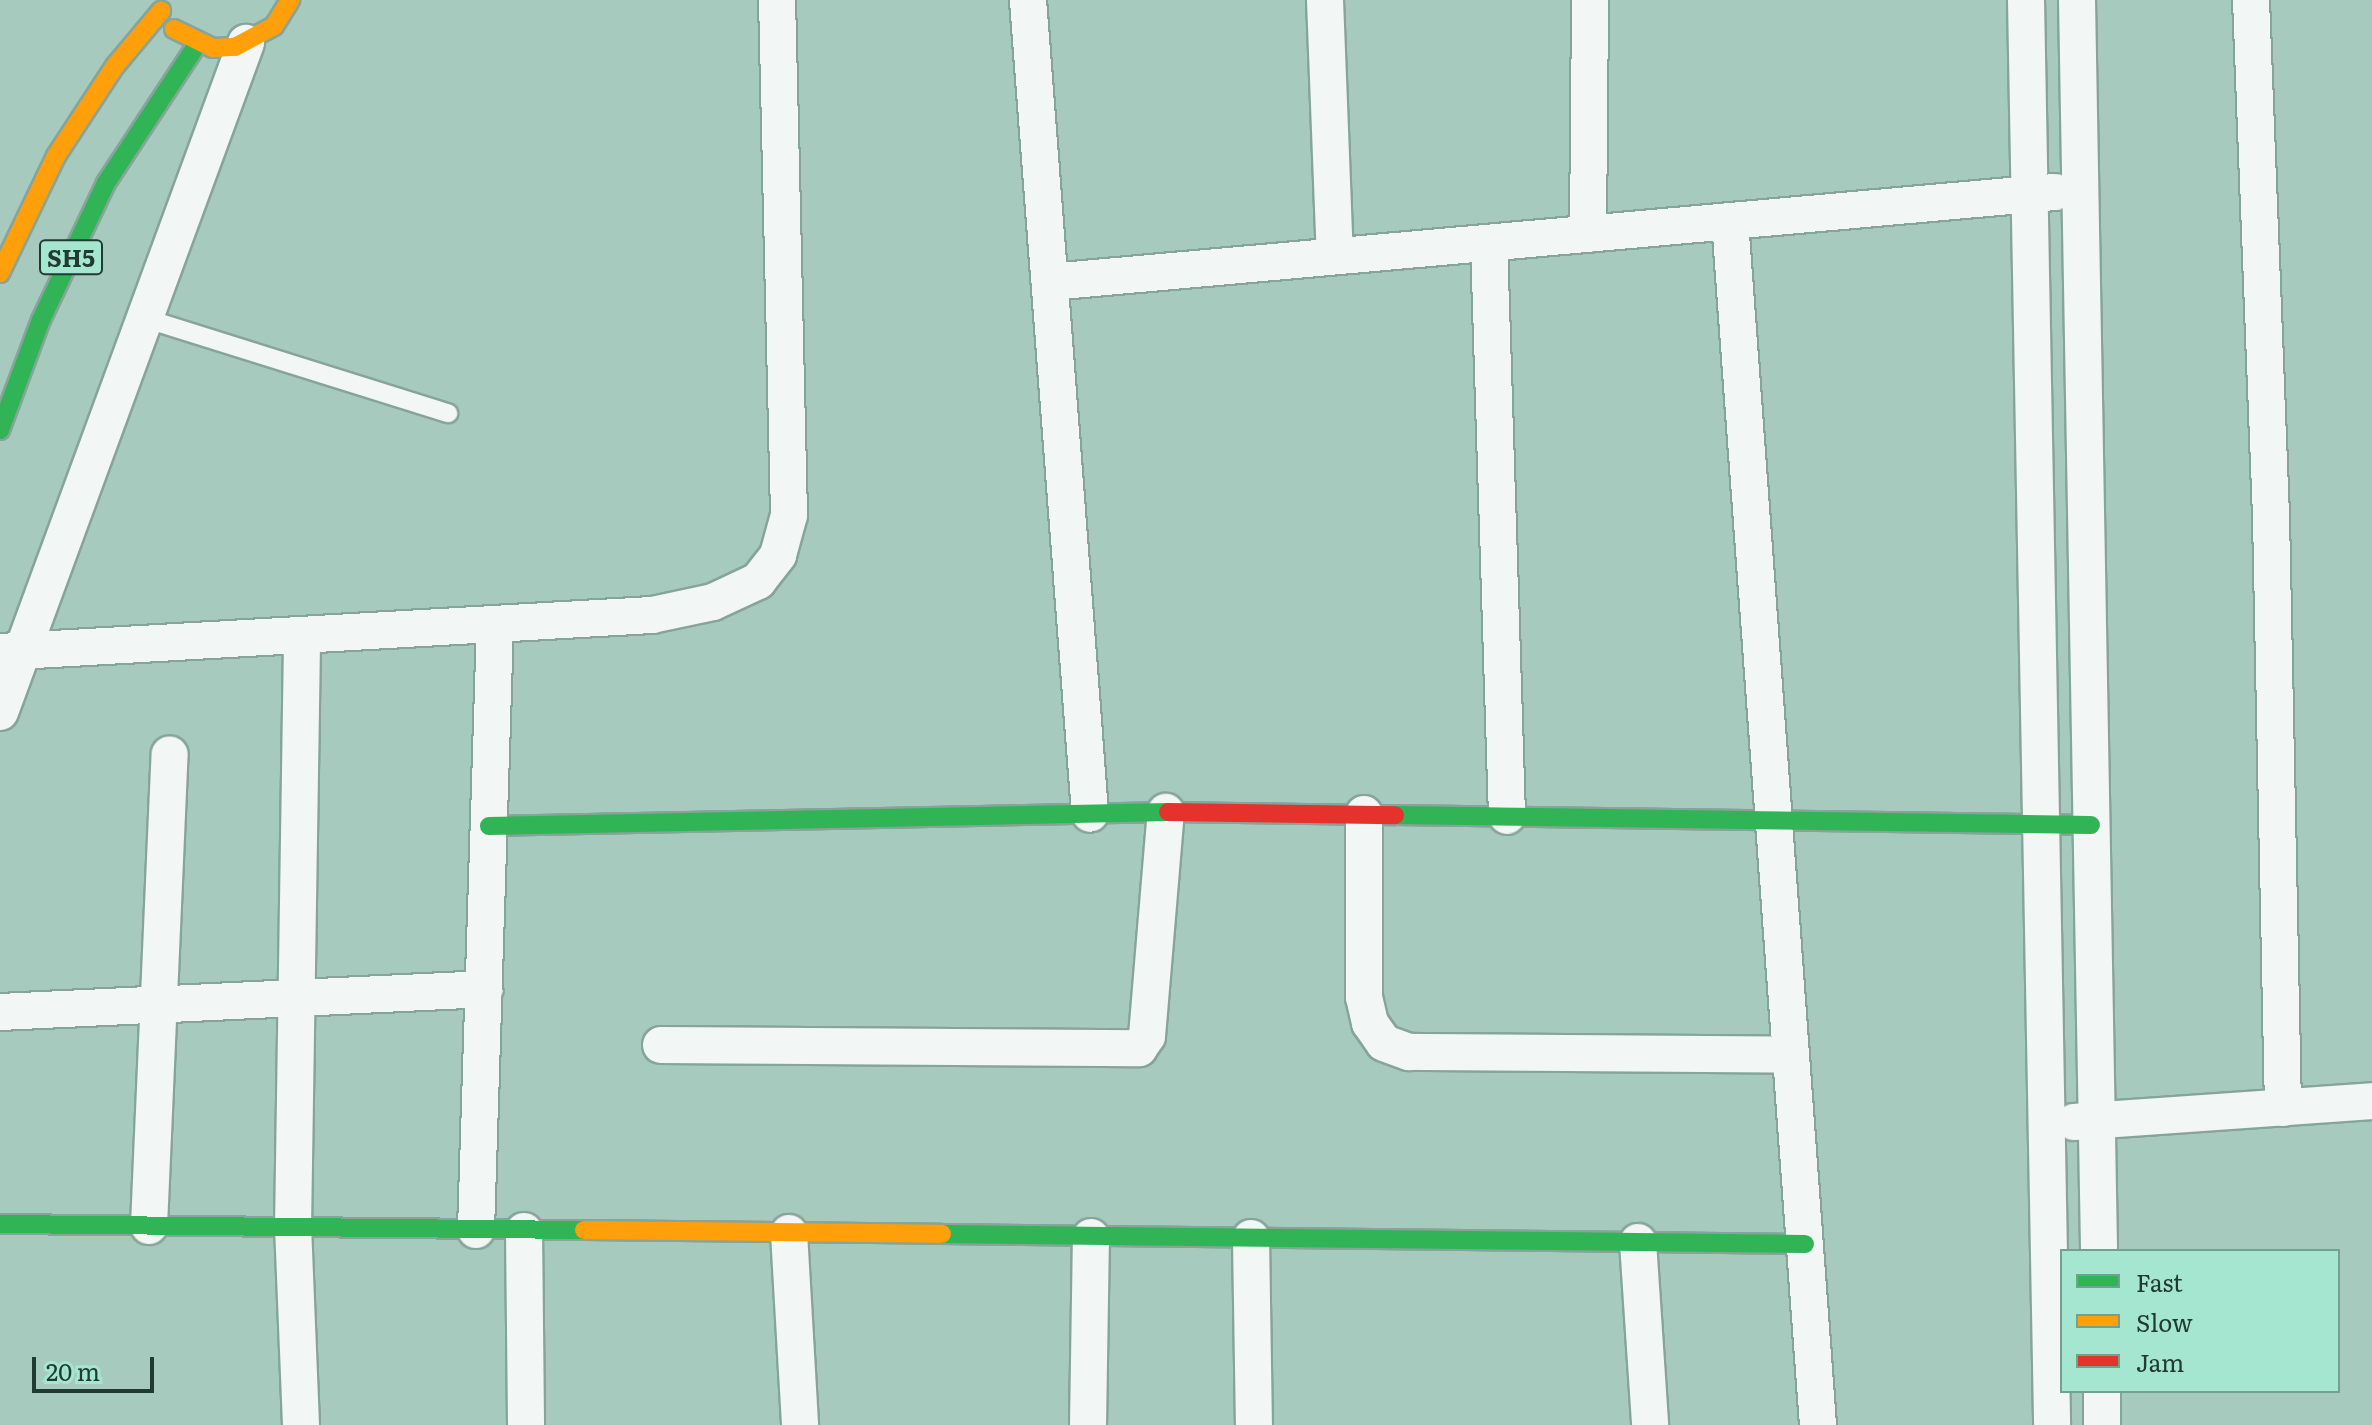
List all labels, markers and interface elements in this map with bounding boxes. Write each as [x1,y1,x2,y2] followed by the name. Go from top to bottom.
[39,237,103,277] road number: SH5
[2060,1249,2340,1393] legend
[2136,1264,2183,1299] text: Fast
[2136,1304,2193,1339] text: Slow
[36,1341,158,1391] scale bar
[2136,1344,2184,1379] text: Jam
[46,1353,100,1388] text: 20 m

